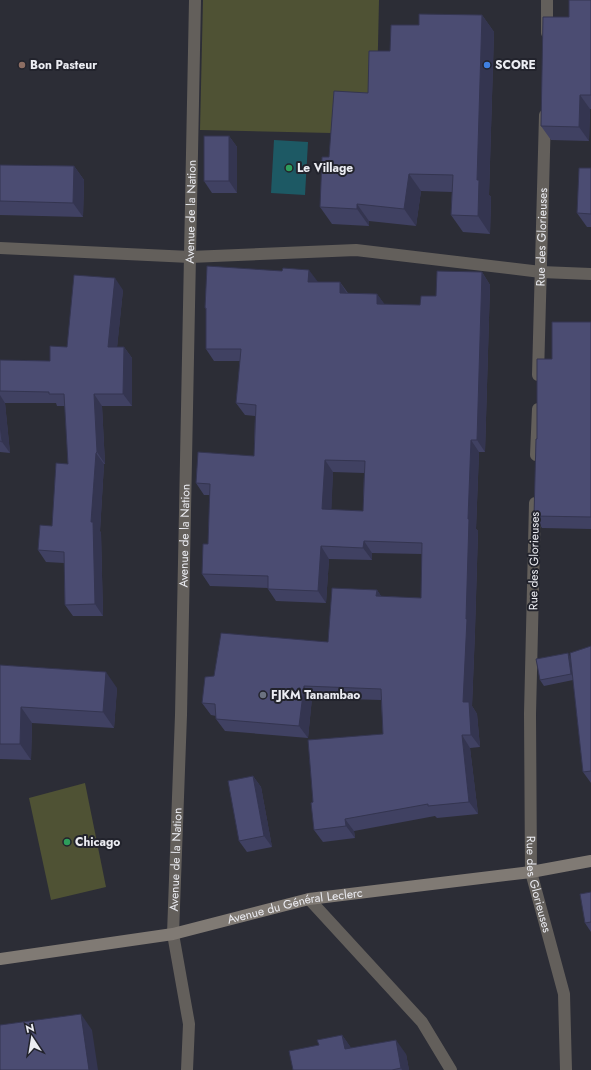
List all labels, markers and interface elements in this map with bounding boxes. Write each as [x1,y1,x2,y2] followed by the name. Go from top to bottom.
[30,56,97,74] place label: Bon Pasteur
[495,56,536,74] place label: SCORE
[17,60,27,70] marker: Bon Pasteur
[482,60,492,70] marker: SCORE
[297,159,353,177] place label: Le Village
[181,160,201,264] street label: Avenue de la Nation
[284,163,294,173] marker: Le Village
[531,187,552,287] street label: Rue des Glorieuses
[174,484,195,588] street label: Avenue de la Nation
[524,511,544,610] street label: Rue des Glorieuses
[271,686,360,704] place label: FJKM Tanambao
[258,690,268,700] marker: FJKM Tanambao
[165,807,187,912] street label: Avenue de la Nation
[75,833,120,851] place label: Chicago
[522,836,556,935] street label: Rue des Glorieuses
[62,837,72,847] marker: Chicago
[225,884,364,929] street label: Avenue du Général Leclerc
[12,1018,52,1058] north arrow
[24,1019,36,1037] text: N

